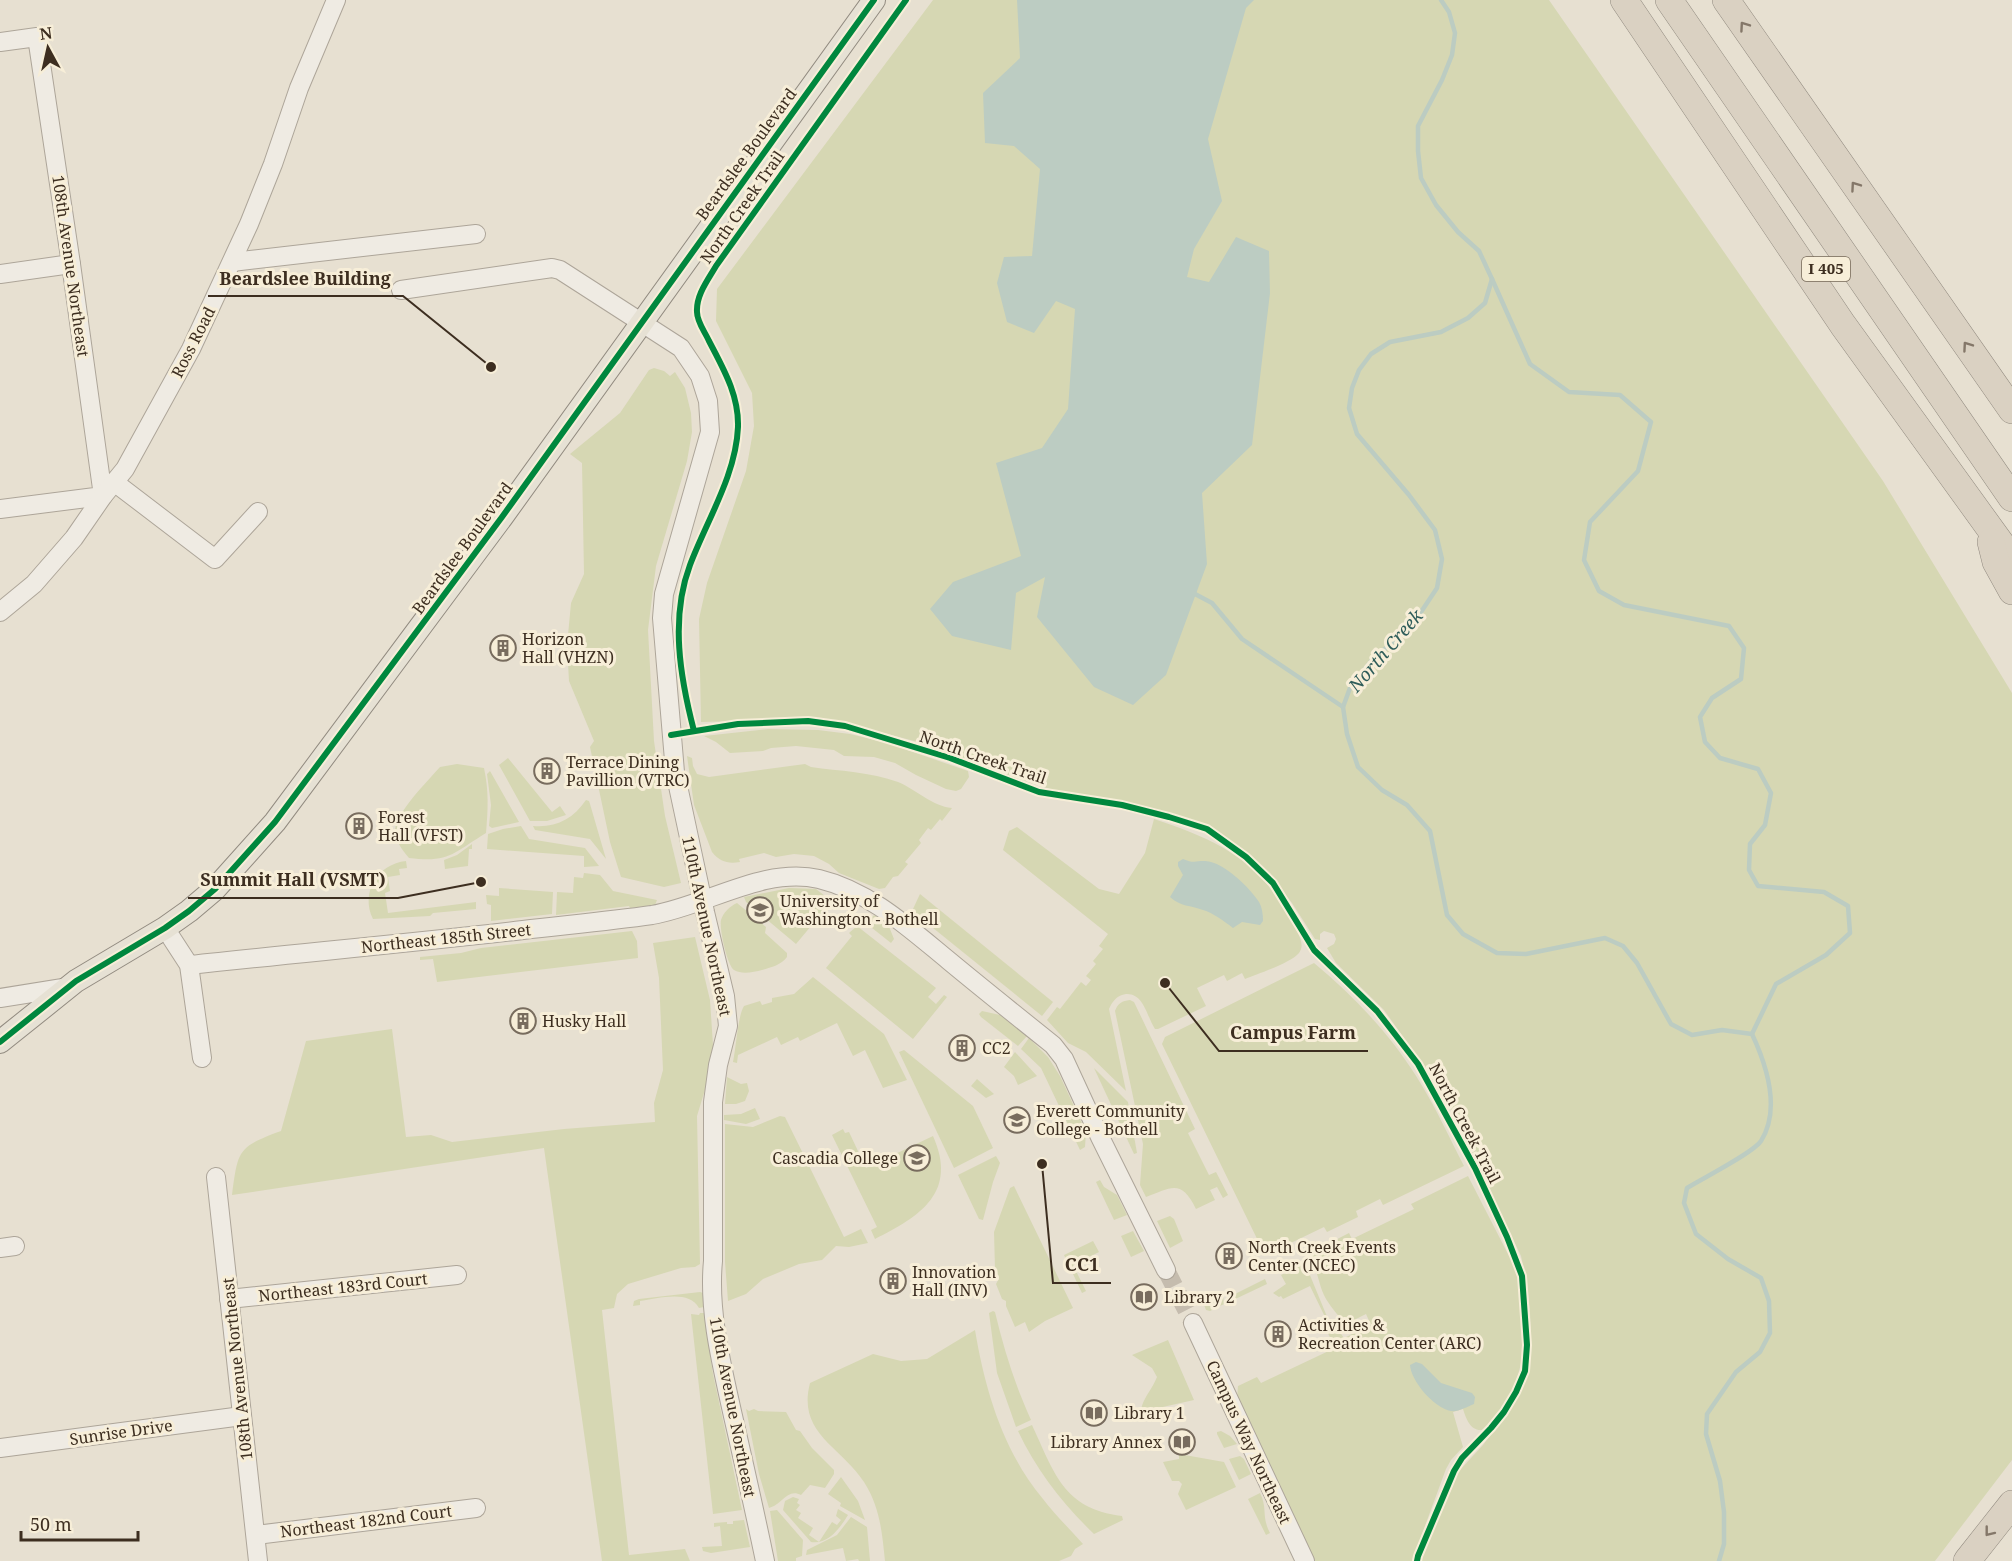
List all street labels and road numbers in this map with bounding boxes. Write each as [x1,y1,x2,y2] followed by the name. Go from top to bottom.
[691,84,801,224] street label: Beardslee Boulevard
[695,146,789,268] street label: North Creek Trail
[47,174,95,359] street label: 108th Avenue Northeast
[1802,257,1850,281] road number: I 405
[166,303,220,381] street label: Ross Road
[407,478,517,618] street label: Beardslee Boulevard
[917,725,1050,789] street label: North Creek Trail
[677,834,737,1018] street label: 110th Avenue Northeast
[360,918,532,958] street label: Northeast 185th Street
[1424,1059,1506,1187] street label: North Creek Trail
[257,1267,429,1307] street label: Northeast 183rd Court
[216,1276,258,1461] street label: 108th Avenue Northeast
[705,1315,761,1499] street label: 110th Avenue Northeast
[1201,1357,1297,1528] street label: Campus Way Northeast
[68,1414,174,1450] street label: Sunrise Drive
[279,1500,453,1542] street label: Northeast 182nd Court

